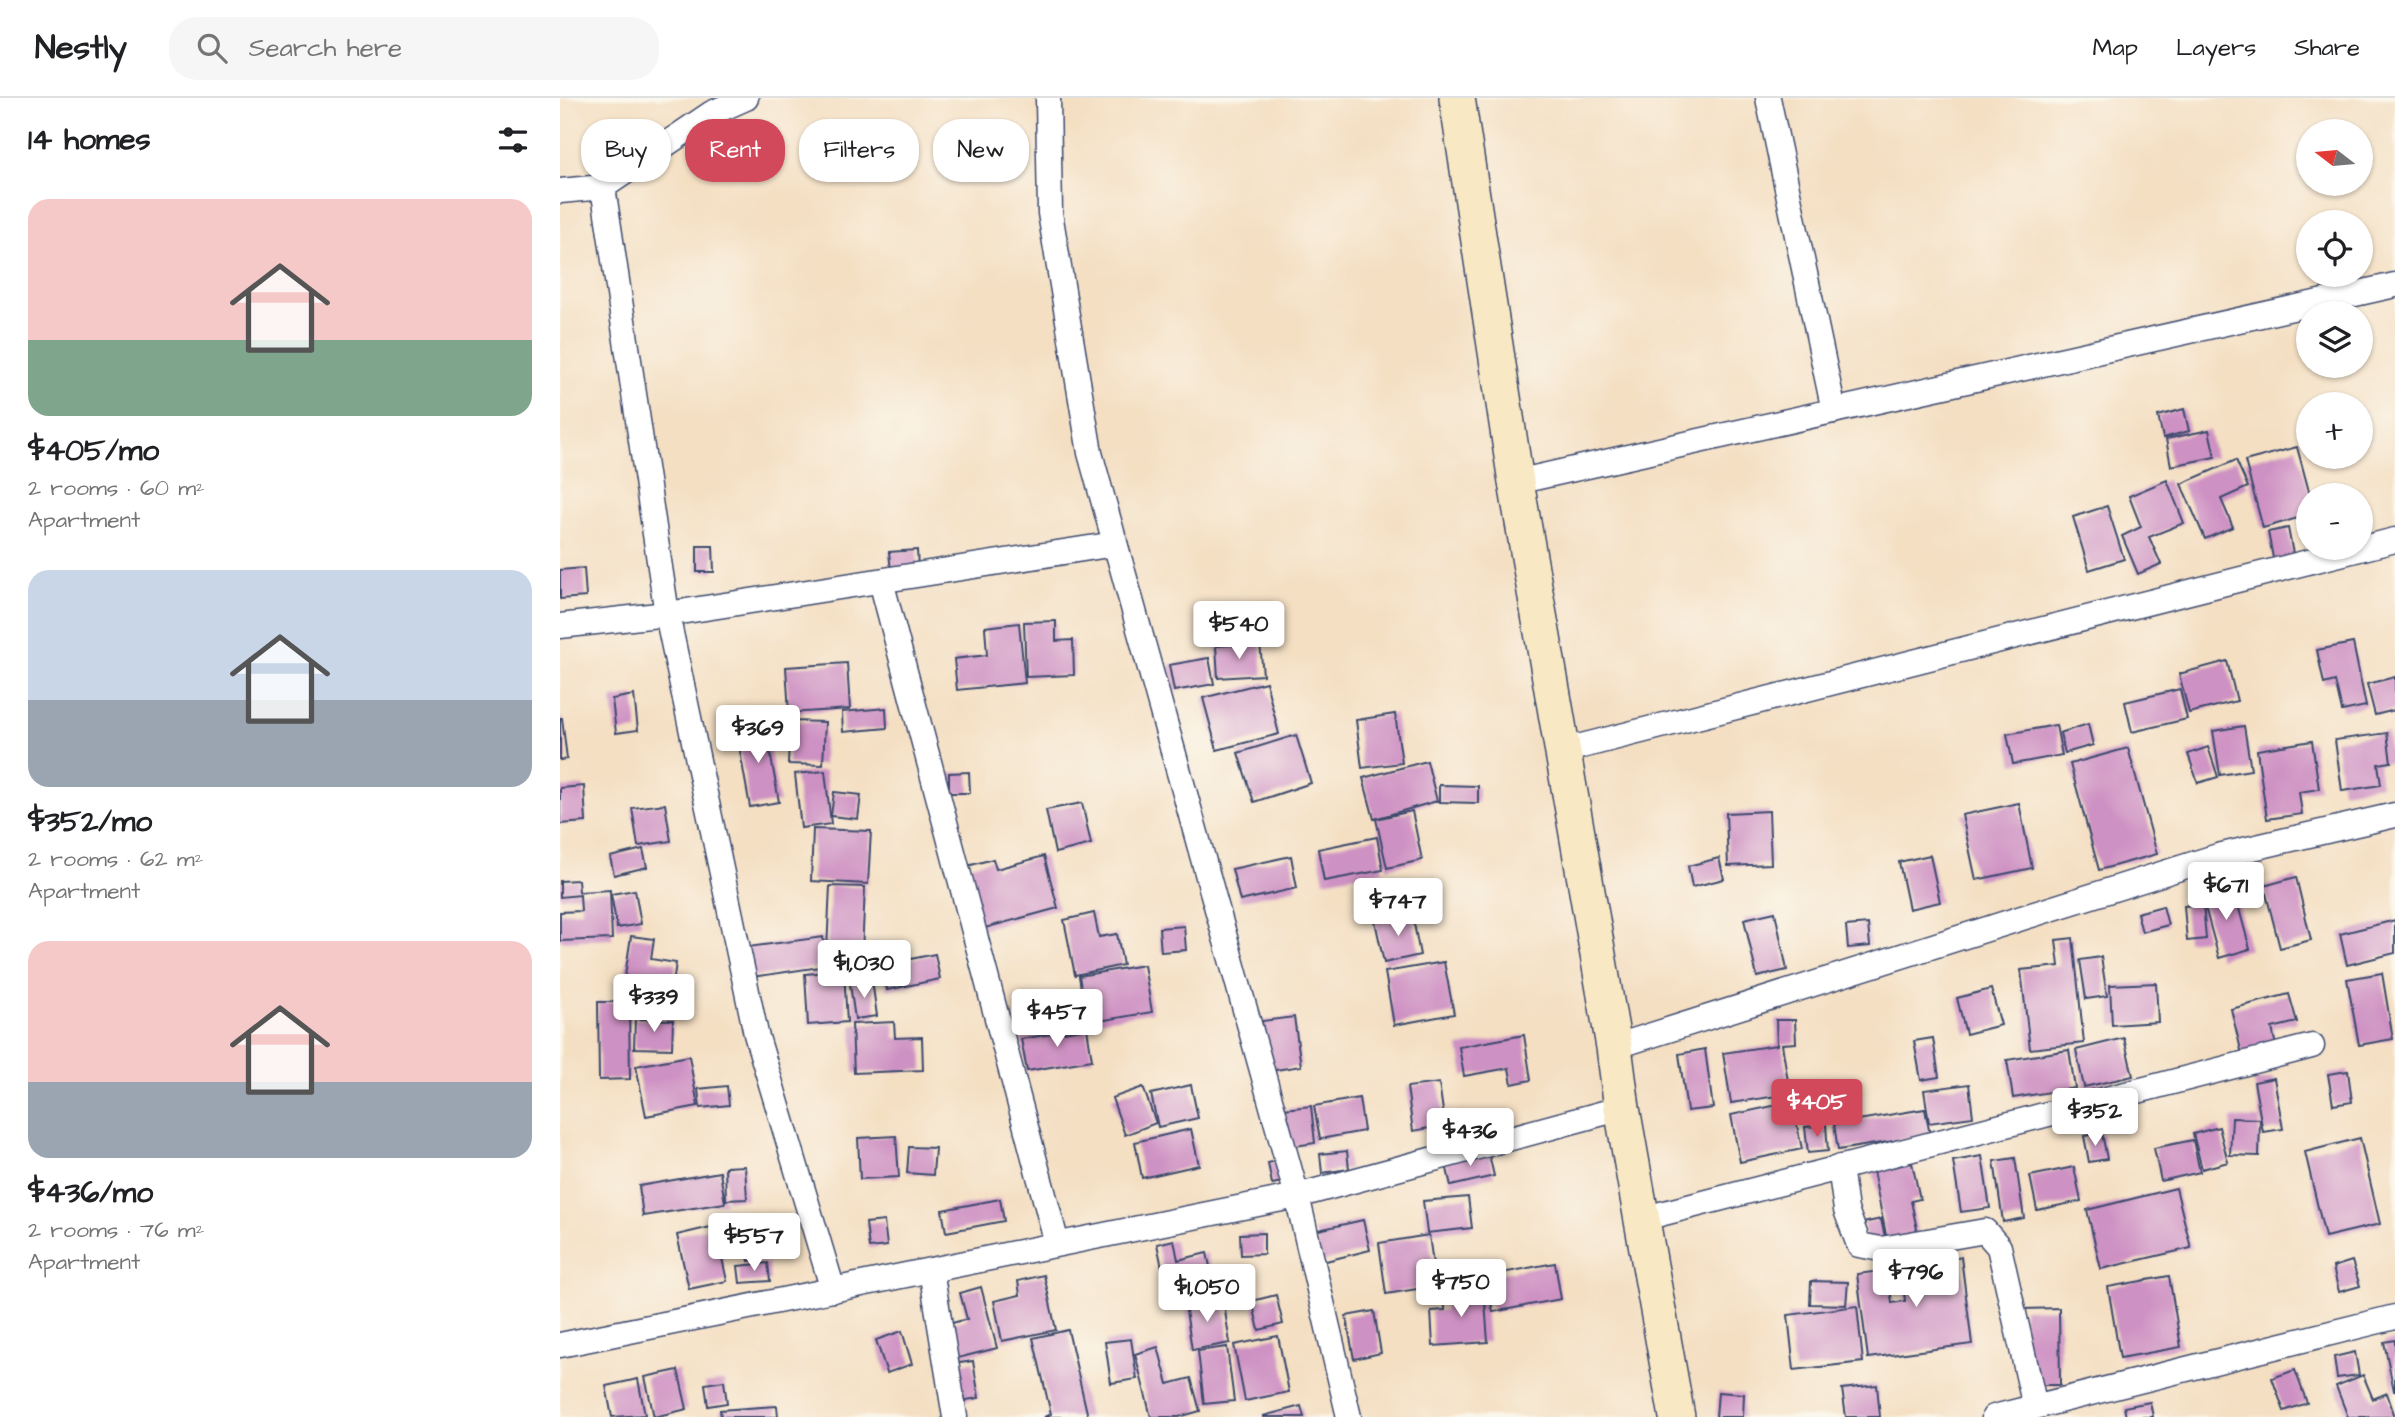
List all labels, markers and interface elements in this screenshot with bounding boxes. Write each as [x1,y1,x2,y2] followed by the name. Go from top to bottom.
[169,17,659,80] search box
[35,25,127,71] text: Nestly
[193,29,231,67] icon: search
[249,30,402,66] text: Search here
[2093,31,2138,65] text: Map
[2176,31,2256,65] text: Layers
[2294,31,2360,65] text: Share
[28,119,151,161] text: 14 homes
[581,119,671,182] chip: Buy
[685,119,785,182] chip: Rent
[799,119,919,182] chip: Filters
[933,119,1029,182] chip: New
[2296,119,2373,196] north arrow
[2296,119,2373,560] map controls
[494,121,532,159] icon: filters
[2296,210,2373,287] button: locate
[217,245,343,371] icon: home
[2296,301,2373,378] button: layers
[2296,392,2373,469] button: +
[28,430,159,472] text: $405/mo
[28,472,205,504] text: 2 rooms · 60 m²
[2296,483,2373,560] button: −
[28,504,140,536] text: Apartment
[1198,602,1280,661] pin: $540
[1209,608,1269,640] text: $540
[217,616,343,742] icon: home
[717,706,799,765] pin: $369
[732,712,784,744] text: $369
[28,801,152,843] text: $352/mo
[28,843,203,875] text: 2 rooms · 62 m²
[2185,862,2267,922] pin: $671
[2204,869,2248,901] text: $671
[28,875,140,907] text: Apartment
[1357,878,1439,938] pin: $747
[1370,885,1426,917] text: $747
[807,940,921,1000] pin: $1,030
[834,947,894,979] text: $1,030
[613,974,695,1034] pin: $339
[629,981,679,1013] text: $339
[217,987,343,1113] icon: home
[1016,990,1098,1049] pin: $457
[1028,996,1086,1028] text: $457
[1776,1080,1858,1139] pin: $405
[1787,1086,1847,1118] text: $405
[2054,1088,2136,1148] pin: $352
[2068,1095,2122,1127] text: $352
[1429,1108,1511,1168] pin: $436
[1443,1115,1497,1147] text: $436
[28,1172,153,1214] text: $436/mo
[28,1214,204,1246] text: 2 rooms · 76 m²
[713,1214,795,1273] pin: $557
[724,1220,784,1252] text: $557
[28,1246,140,1278] text: Apartment
[1875,1250,1957,1309] pin: $796
[1889,1256,1943,1288] text: $796
[1420,1260,1502,1319] pin: $750
[1150,1264,1264,1324] pin: $1,050
[1432,1266,1490,1298] text: $750
[1174,1271,1240,1303] text: $1,050

